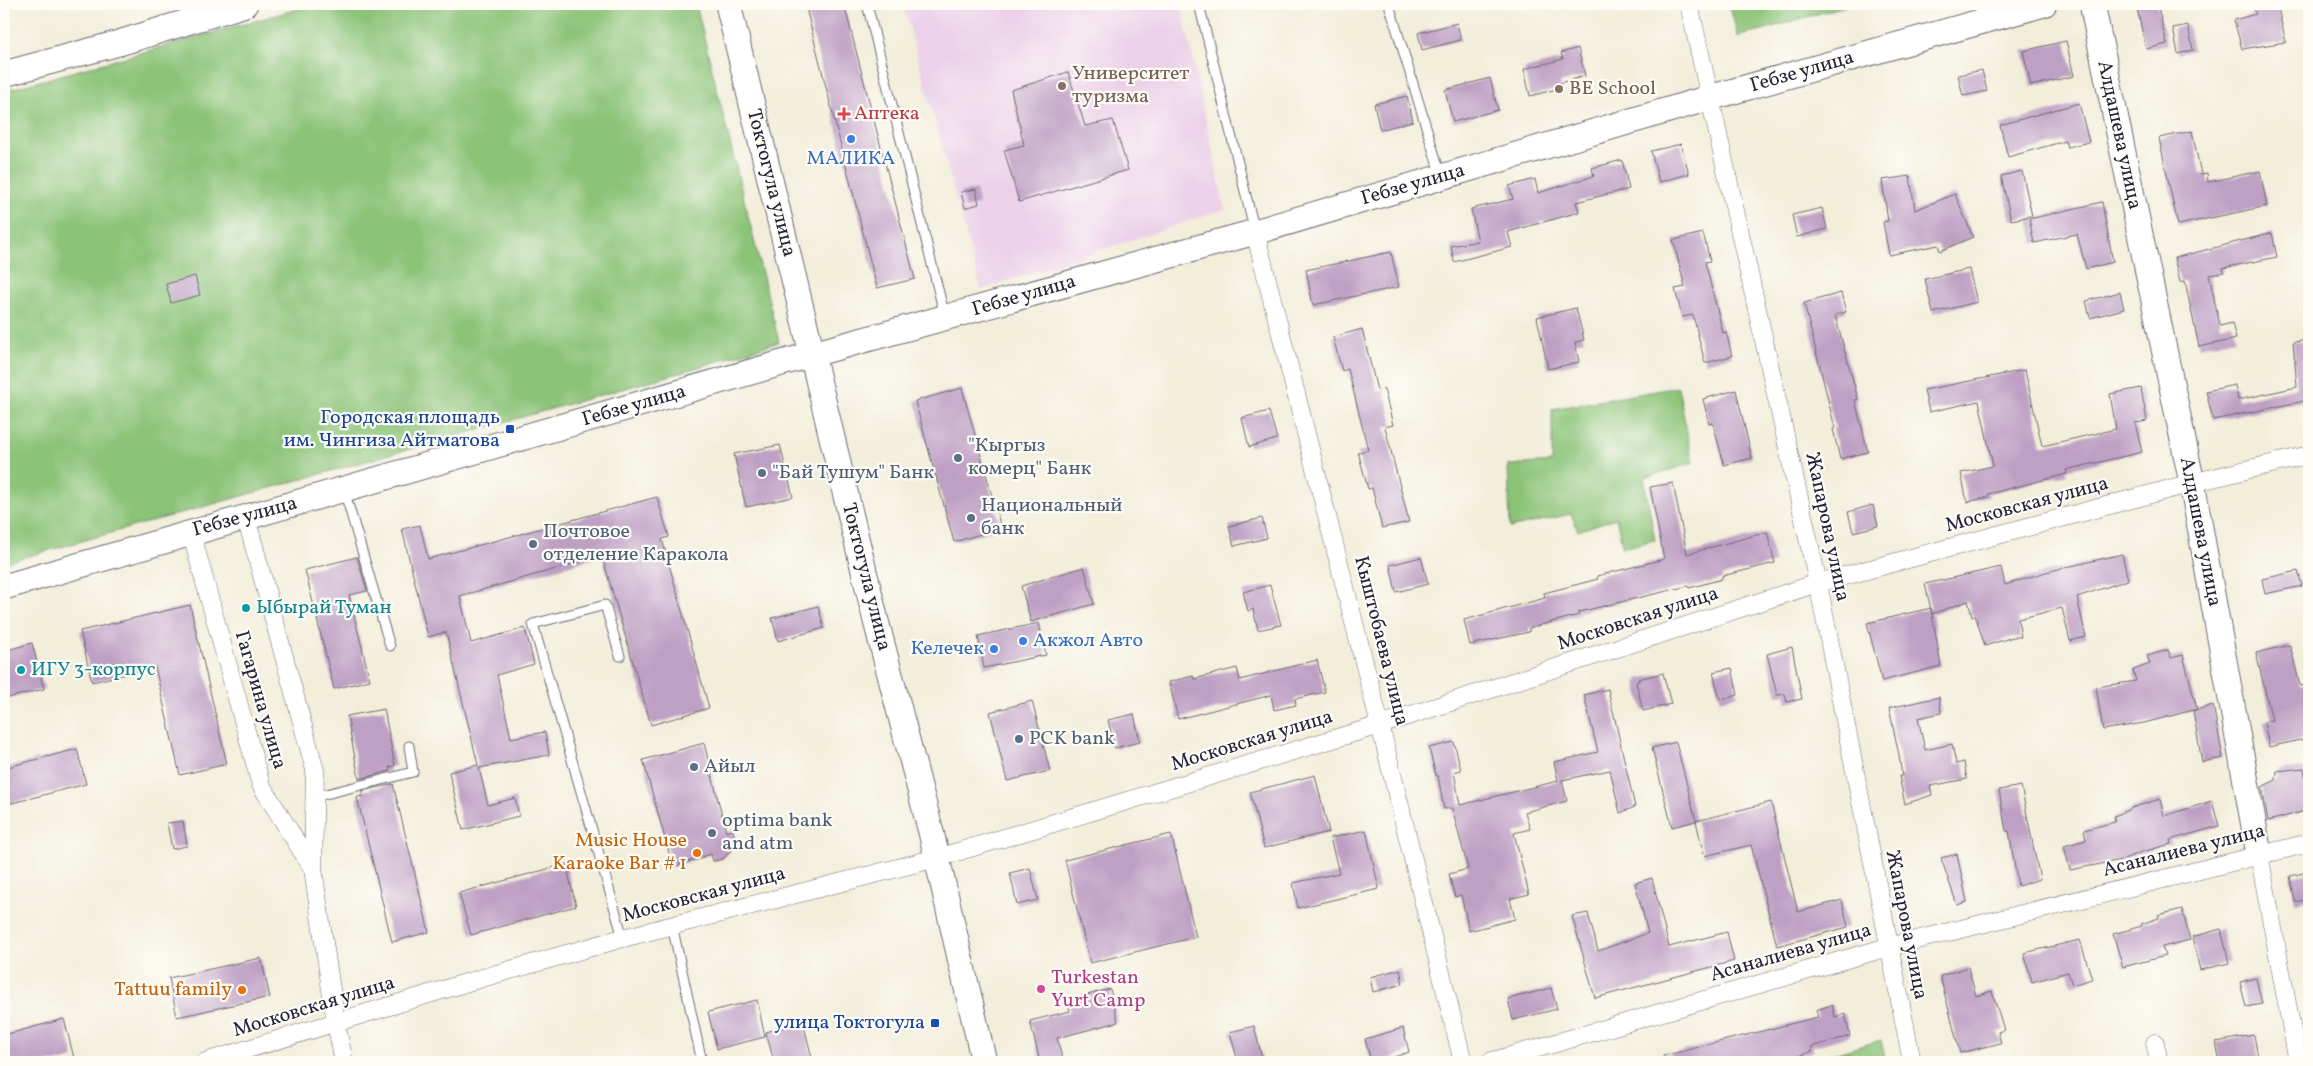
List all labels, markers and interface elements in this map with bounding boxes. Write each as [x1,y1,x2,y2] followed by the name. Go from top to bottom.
[1747,44,1857,100] street label: Гебзе улица
[2090,58,2148,212] street label: Алдашева улица
[1072,60,1189,111] place label: Университет туризма
[1569,75,1656,103] place label: BE School
[1056,80,1068,92] marker: Университет туризма
[1553,83,1565,95] marker: BE School
[854,100,920,128] place label: Аптека
[739,106,803,260] street label: Токтогула улица
[838,108,850,120] marker: Аптека
[845,133,857,145] marker: МАЛИКА
[807,145,895,173] place label: МАЛИКА
[1358,157,1468,213] street label: Гебзе улица
[969,268,1079,324] street label: Гебзе улица
[579,378,689,434] street label: Гебзе улица
[284,404,500,455] place label: Городская площадь им. Чингиза Айтматова
[504,423,516,435] marker: Городская площадь им. Чингиза Айтматова
[968,432,1092,483] place label: "Кыргыз комерц" Банк
[1798,450,1856,604] street label: Жапарова улица
[952,452,964,464] marker: "Кыргыз комерц" Банк
[2172,455,2228,609] street label: Алдашева улица
[772,459,934,487] place label: "Бай Тушум" Банк
[756,467,768,479] marker: "Бай Тушум" Банк
[1942,470,2112,540] street label: Московская улица
[190,490,300,544] street label: Гебзе улица
[981,492,1122,543] place label: Национальный банк
[834,500,898,654] street label: Токтогула улица
[965,512,977,524] marker: Национальный банк
[543,518,729,569] place label: Почтовое отделение Каракола
[527,538,539,550] marker: Почтовое отделение Каракола
[1346,553,1416,729] street label: Кыштобаева улица
[1554,580,1722,658] street label: Московская улица
[256,594,392,622] place label: Ыбырай Туман
[240,602,252,614] marker: Ыбырай Туман
[227,627,293,773] street label: Гагарина улица
[1033,627,1143,655] place label: Акжол Авто
[910,635,984,663] place label: Келечек
[1017,635,1029,647] marker: Акжол Авто
[988,643,1000,655] marker: Келечек
[31,656,156,684] place label: ИГУ 3-корпус
[15,664,27,676] marker: ИГУ 3-корпус
[1168,703,1336,779] street label: Московская улица
[1029,725,1115,753] place label: PCK bank
[1013,733,1025,745] marker: PCK bank
[704,753,755,781] place label: Айыл
[688,761,700,773] marker: Айыл
[722,807,833,858] place label: optima bank and atm
[2100,817,2268,885] street label: Асаналиева улица
[552,827,687,878] place label: Music House Karaoke Bar # 1
[706,827,718,839] marker: optima bank and atm
[691,847,703,859] marker: Music House Karaoke Bar # 1
[1878,848,1934,1002] street label: Жапарова улица
[619,860,789,930] street label: Московская улица
[1707,917,1875,989] street label: Асаналиева улица
[1051,964,1145,1015] place label: Turkestan Yurt Camp
[230,969,398,1045] street label: Московская улица
[114,976,232,1004] place label: Tattuu family
[1035,983,1047,995] marker: Turkestan Yurt Camp
[236,984,248,996] marker: Tattuu family
[774,1009,925,1037] place label: улица Токтогула
[929,1017,941,1029] marker: улица Токтогула

